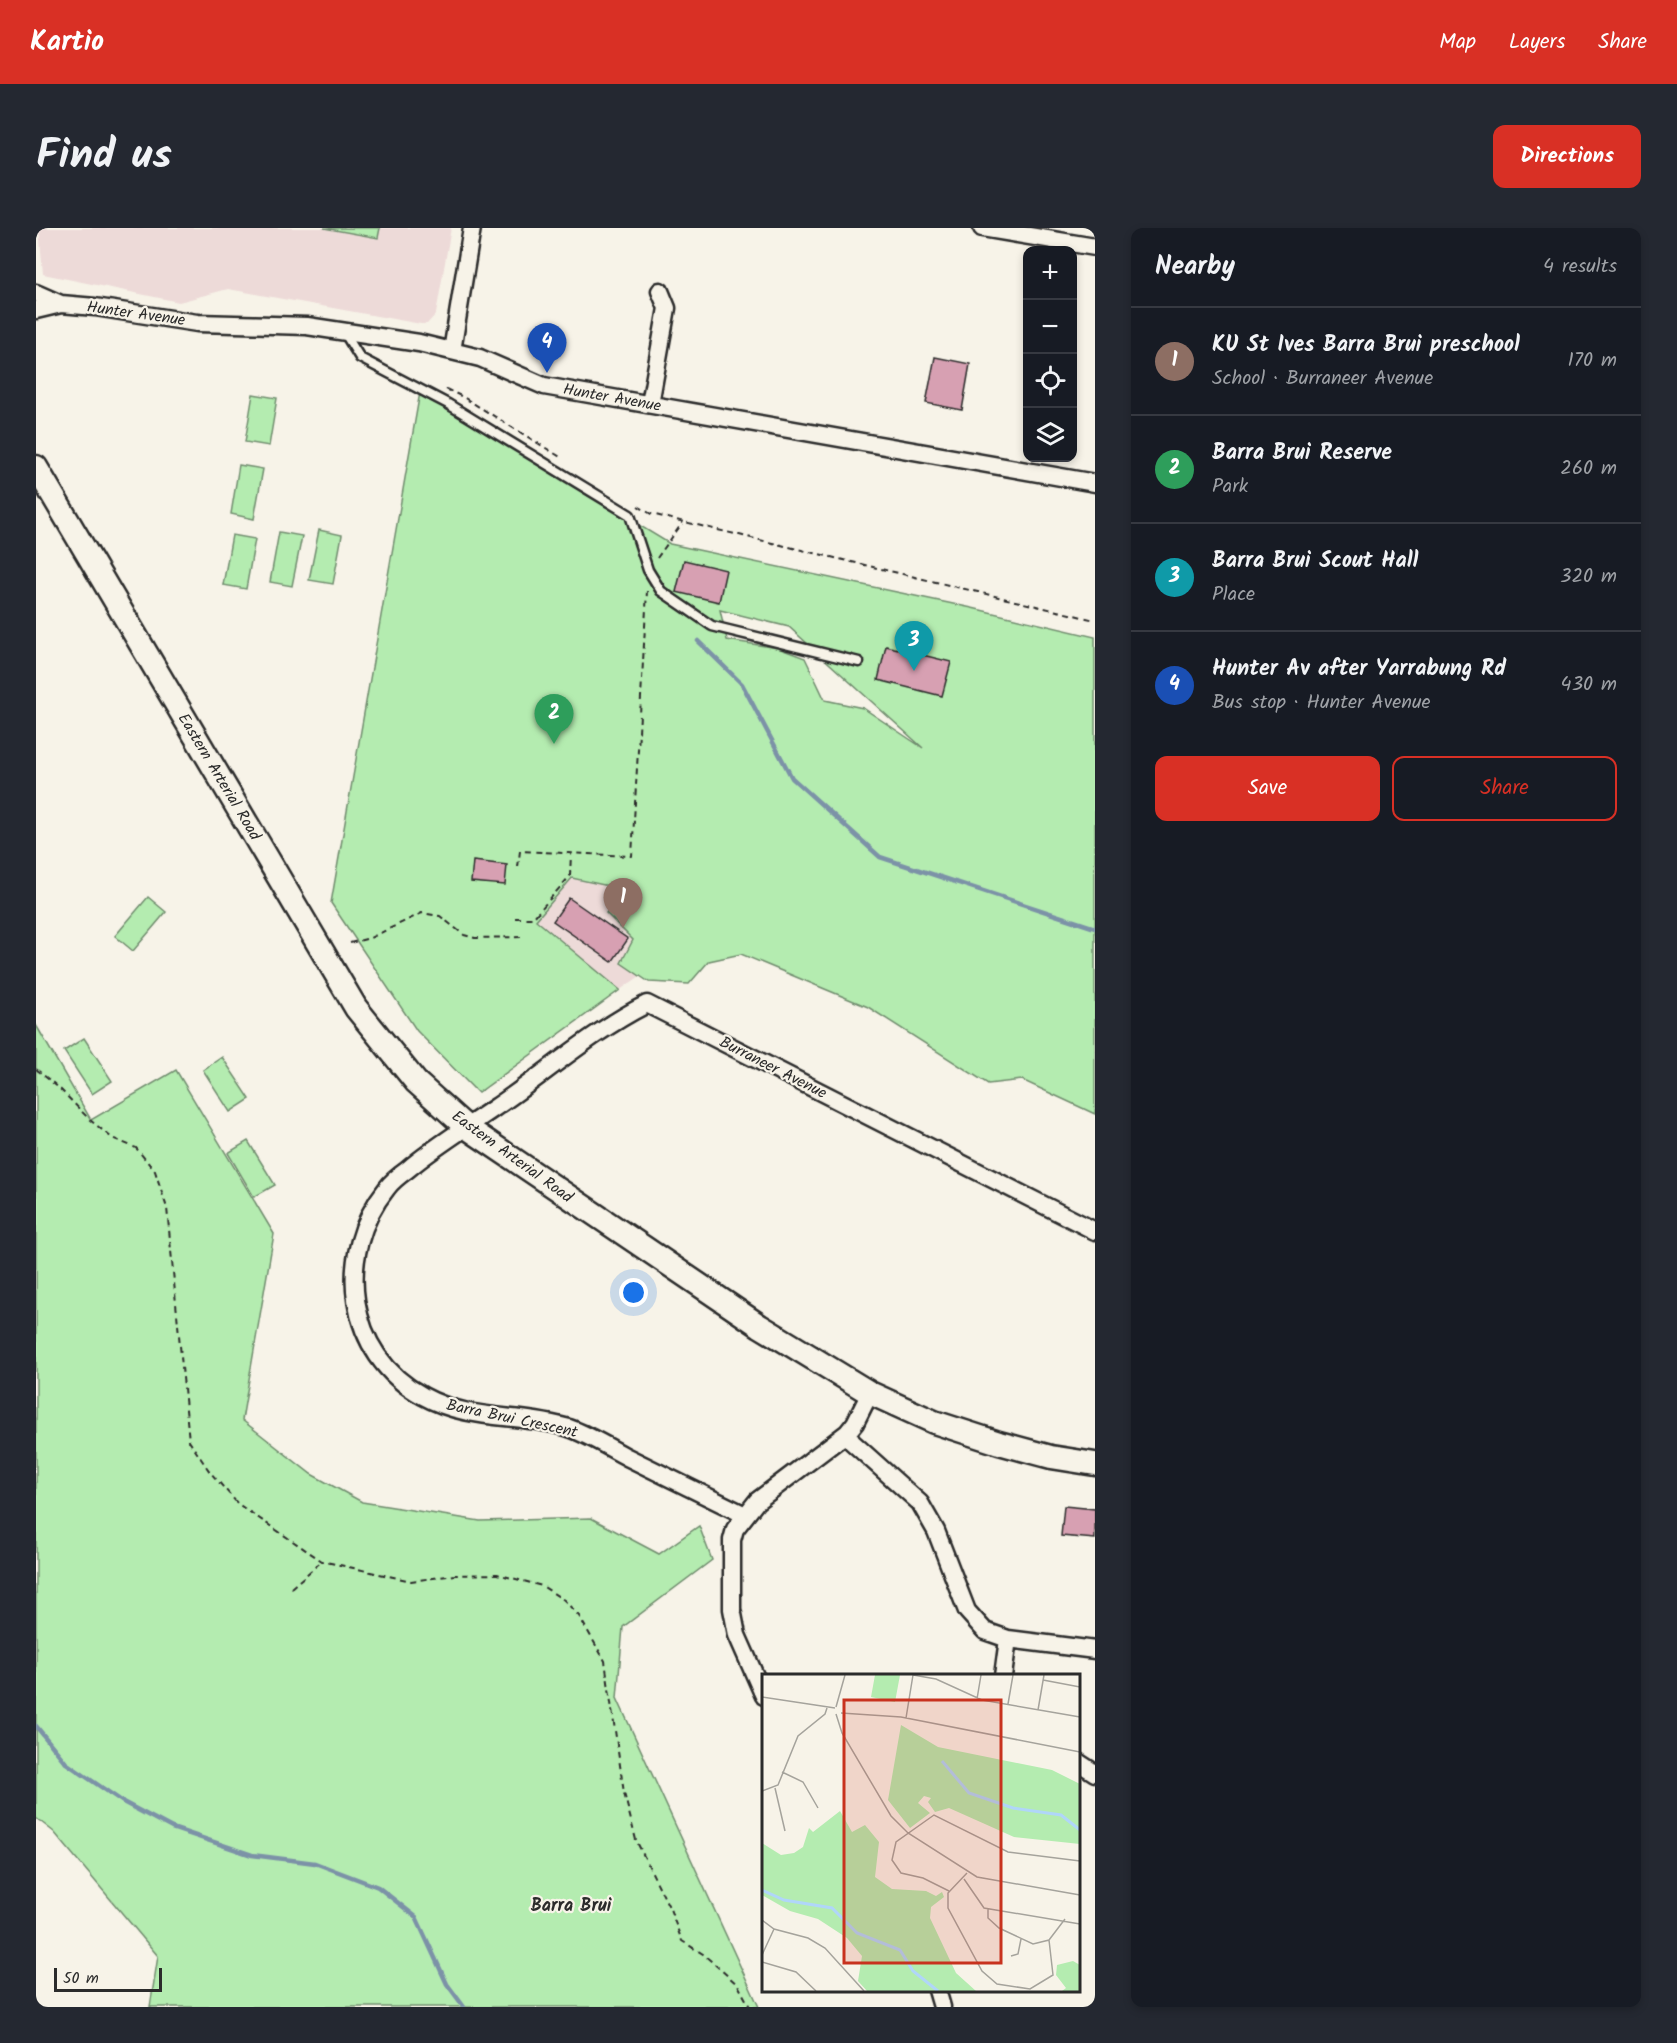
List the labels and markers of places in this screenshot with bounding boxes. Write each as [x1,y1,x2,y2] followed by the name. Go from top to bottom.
[528,324,566,373] pin: 4
[894,622,934,671] pin: 3
[534,694,574,744] pin: 2
[604,878,642,928] pin: 1

